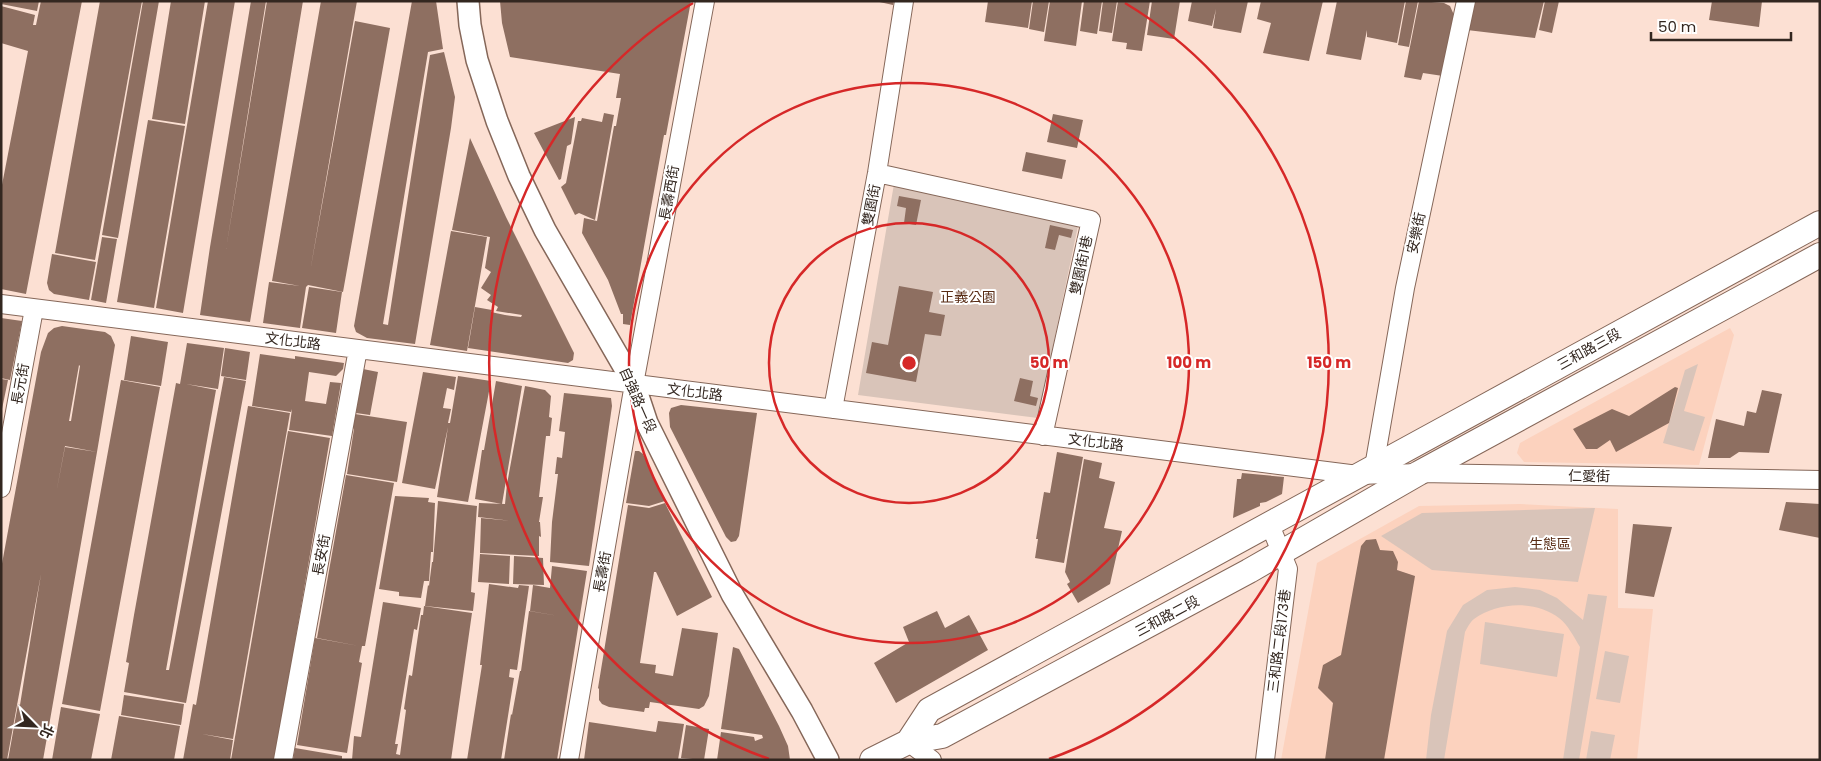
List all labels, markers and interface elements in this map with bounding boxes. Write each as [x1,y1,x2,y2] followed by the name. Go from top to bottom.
[1651,10,1791,42] scale bar
[1658,16,1696,37] text: 50 m
[654,164,684,222] street label: 長壽西街
[857,182,885,228] street label: 雙園街
[1402,210,1430,256] street label: 安樂街
[1065,233,1097,297] street label: 雙園街1巷
[940,287,996,307] park label: 正義公園
[1554,323,1624,375] street label: 三和路三段
[264,328,322,354] street label: 文化北路
[1030,352,1068,373] text: 50 m
[1167,352,1211,373] text: 100 m
[1307,352,1351,373] text: 150 m
[900,354,918,372] centre of rings
[7,362,33,406] street label: 長元街
[615,364,661,436] street label: 自強路一段
[666,379,724,405] street label: 文化北路
[1067,429,1125,455] street label: 文化北路
[1568,466,1610,486] street label: 仁愛街
[308,533,334,577] street label: 長安街
[1529,534,1571,554] park label: 生態區
[589,550,615,594] street label: 長壽街
[1263,588,1295,694] street label: 三和路二段173巷
[1131,591,1203,641] street label: 三和路二段
[10,701,60,751] north arrow
[35,721,59,742] text: 北

